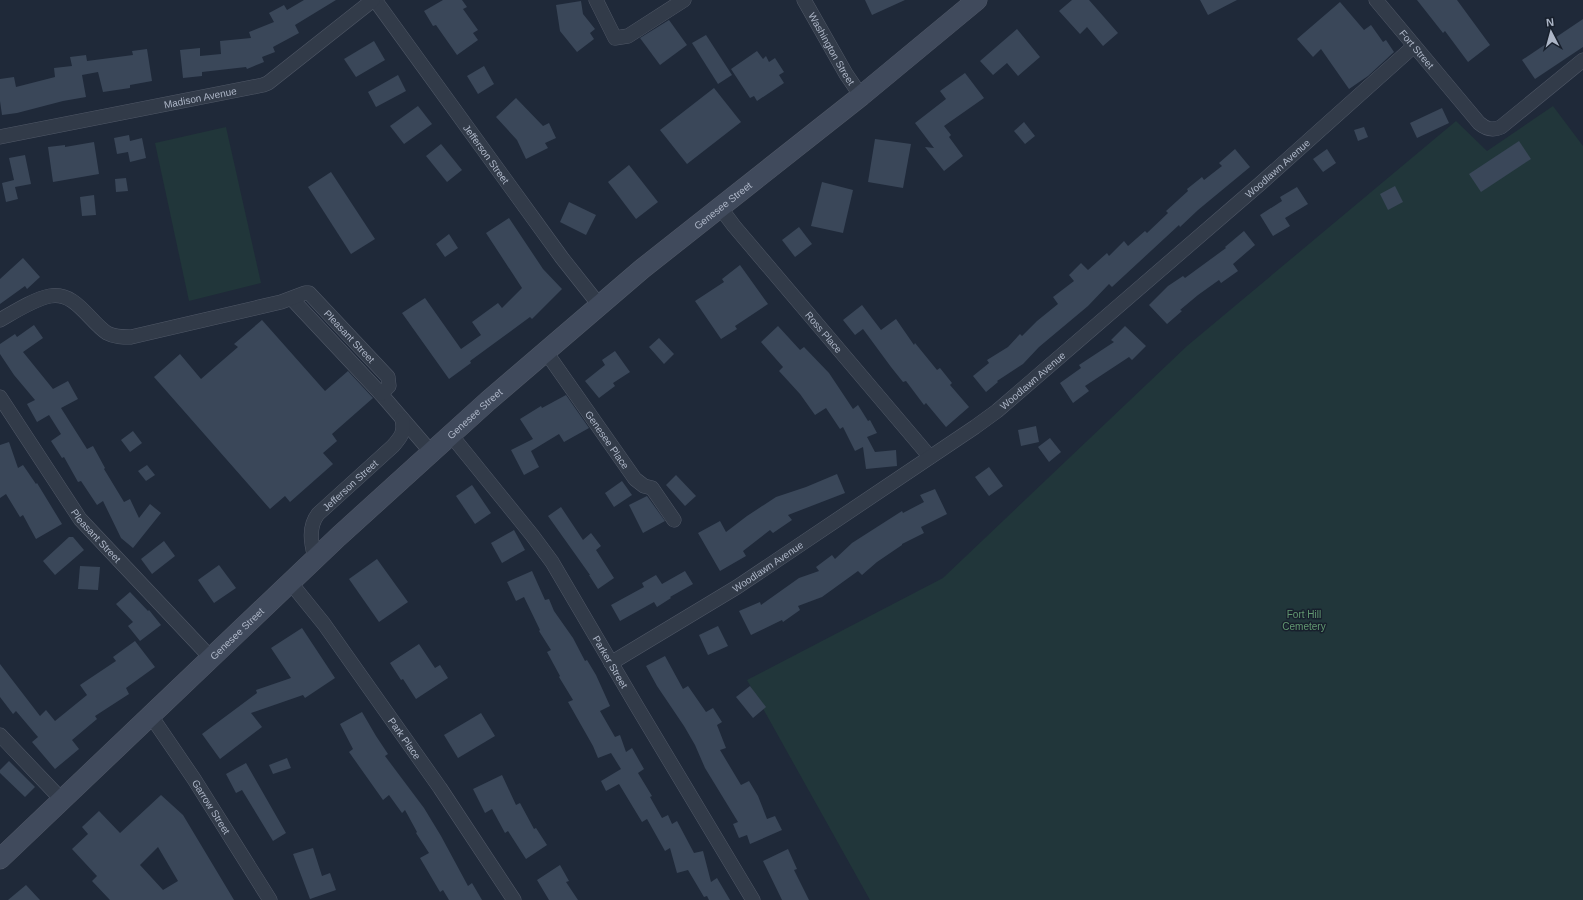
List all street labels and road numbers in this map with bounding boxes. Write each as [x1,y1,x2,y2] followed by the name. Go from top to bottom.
[807,10,857,87] street label: Washington Street
[1398,27,1437,71] street label: Fort Street
[163,85,238,110] street label: Madison Avenue
[461,122,512,186] street label: Jefferson Street
[1243,136,1312,200] street label: Woodlawn Avenue
[692,179,754,231] street label: Genesee Street
[322,308,377,365] street label: Pleasant Street
[803,309,845,355] street label: Ross Place
[998,349,1068,412] street label: Woodlawn Avenue
[445,386,504,441] street label: Genesee Street
[583,408,632,471] street label: Genesee Place
[320,457,380,513] street label: Jefferson Street
[69,507,123,565] street label: Pleasant Street
[730,539,805,594] street label: Woodlawn Avenue
[208,605,266,662] street label: Genesee Street
[591,634,630,690] street label: Parker Street
[386,715,424,762] street label: Park Place
[190,777,233,836] street label: Garrow Street

